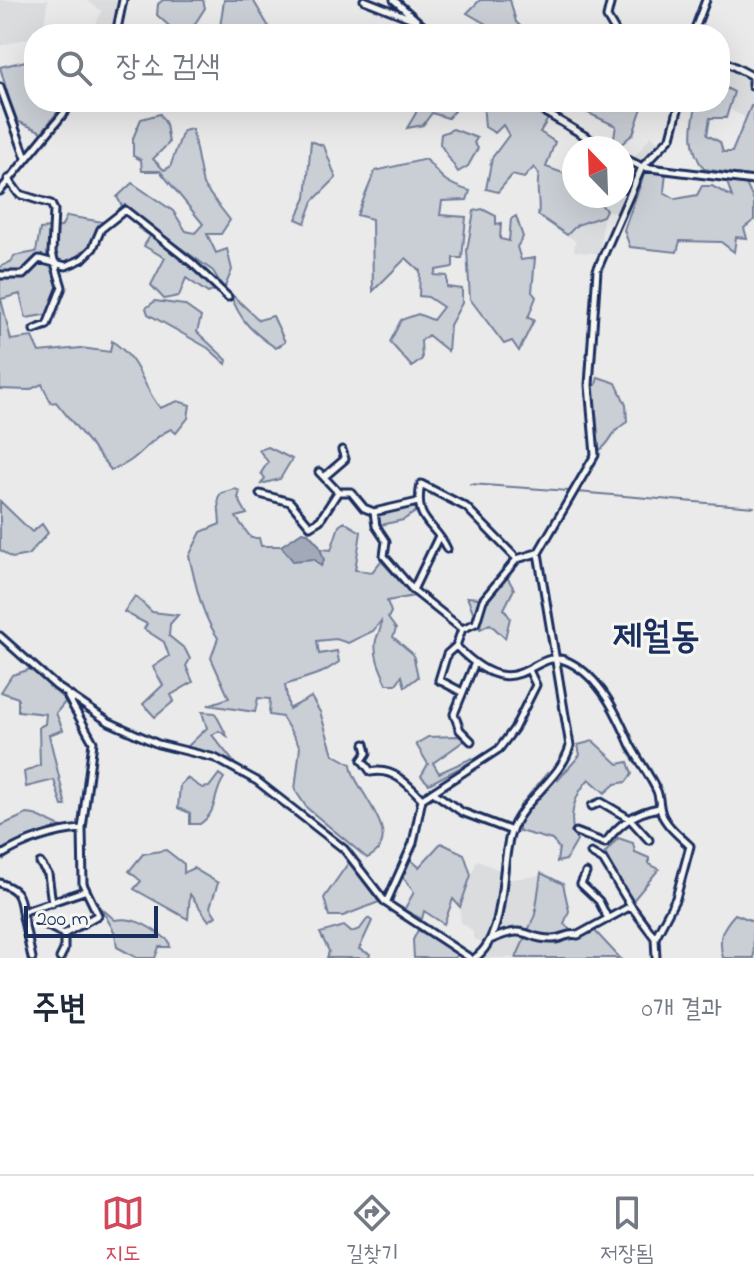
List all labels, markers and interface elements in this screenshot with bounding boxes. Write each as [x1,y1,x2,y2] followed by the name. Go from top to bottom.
[24,24,730,112] search box
[52,46,96,90] icon: search
[116,46,220,90] text: 장소 검색
[562,136,634,208] north arrow
[613,612,699,665] district label: 제월동
[24,902,158,938] scale bar
[36,904,89,936] text: 200 m
[32,985,87,1035] text: 주변
[642,991,722,1029] text: 0개 결과
[101,1191,145,1271] tab: 지도
[346,1191,399,1271] tab: 길찾기
[600,1191,653,1271] tab: 저장됨

